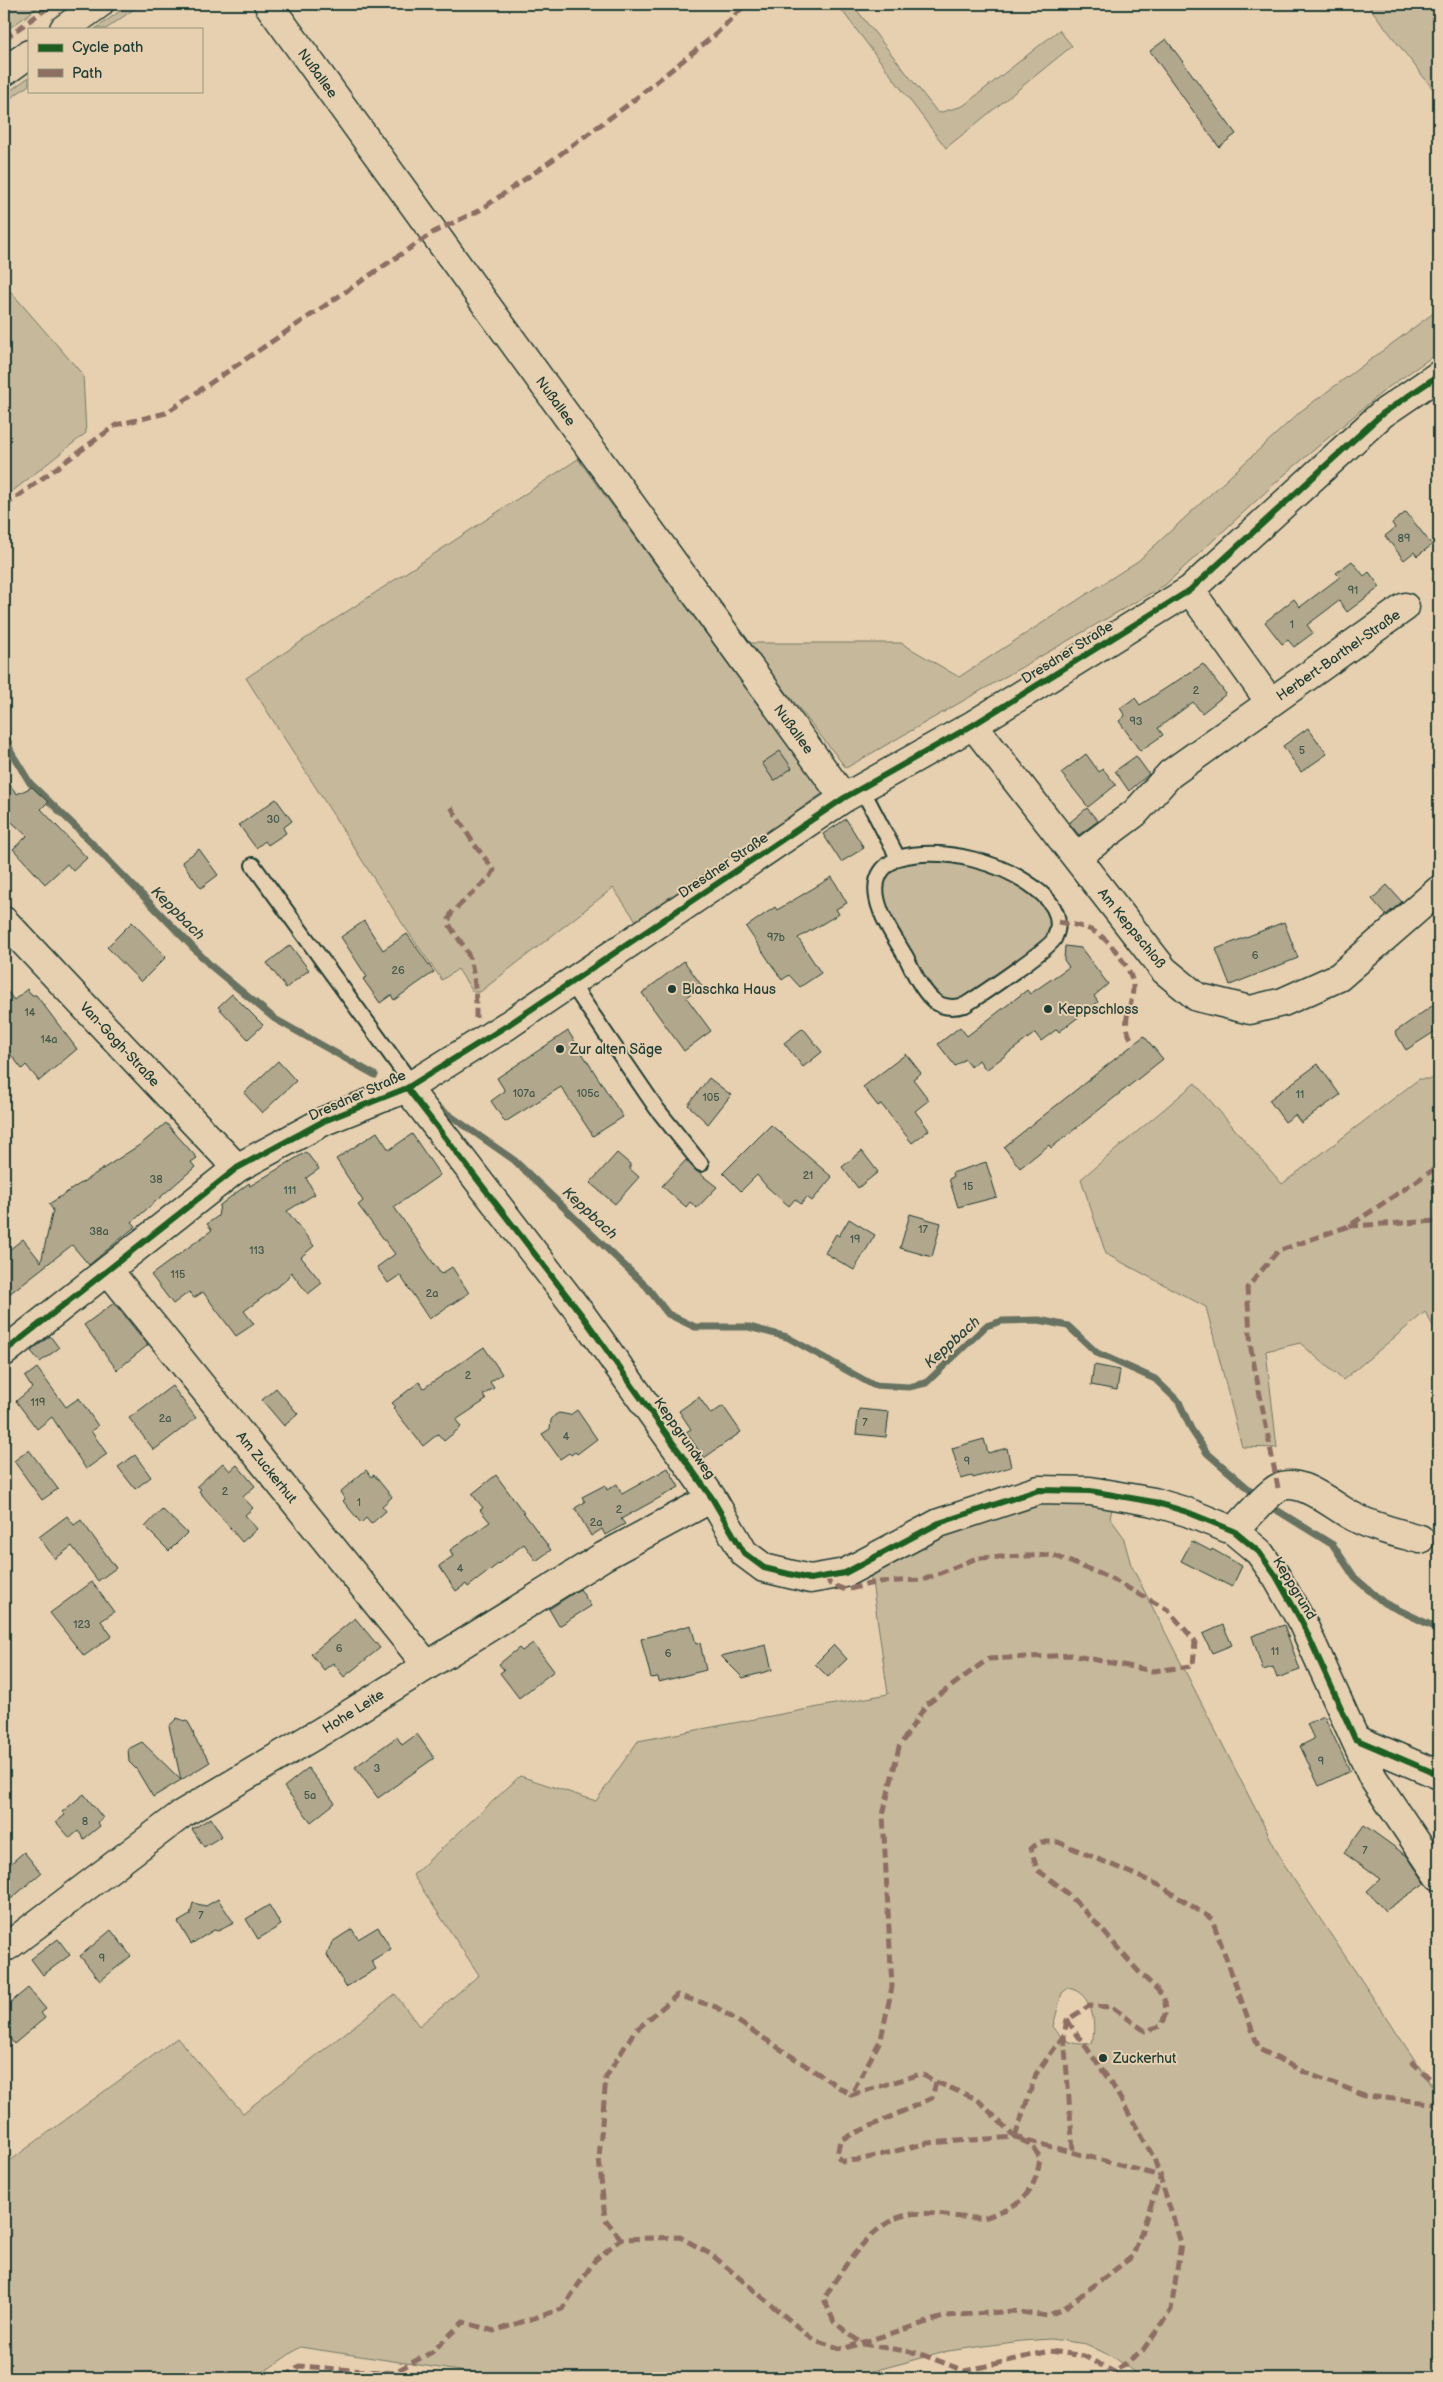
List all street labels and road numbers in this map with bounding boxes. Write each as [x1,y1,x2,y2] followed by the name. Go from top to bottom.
[294,45,341,101] street label: Nußallee
[532,373,579,429] street label: Nußallee
[1273,606,1403,705] street label: Herbert-Barthel-Straße
[1018,618,1116,687] street label: Dresdner Straße
[770,701,817,757] street label: Nußallee
[675,829,771,902] street label: Dresdner Straße
[1094,885,1169,972] street label: Am Keppschloß
[76,999,163,1090] street label: Van-Gogh-Straße
[306,1066,408,1124] street label: Dresdner Straße
[650,1394,719,1482] street label: Keppgrundweg
[233,1428,301,1507] street label: Am Zuckerhut
[1269,1554,1320,1623] street label: Keppgrund
[319,1686,387,1737] street label: Hohe Leite

